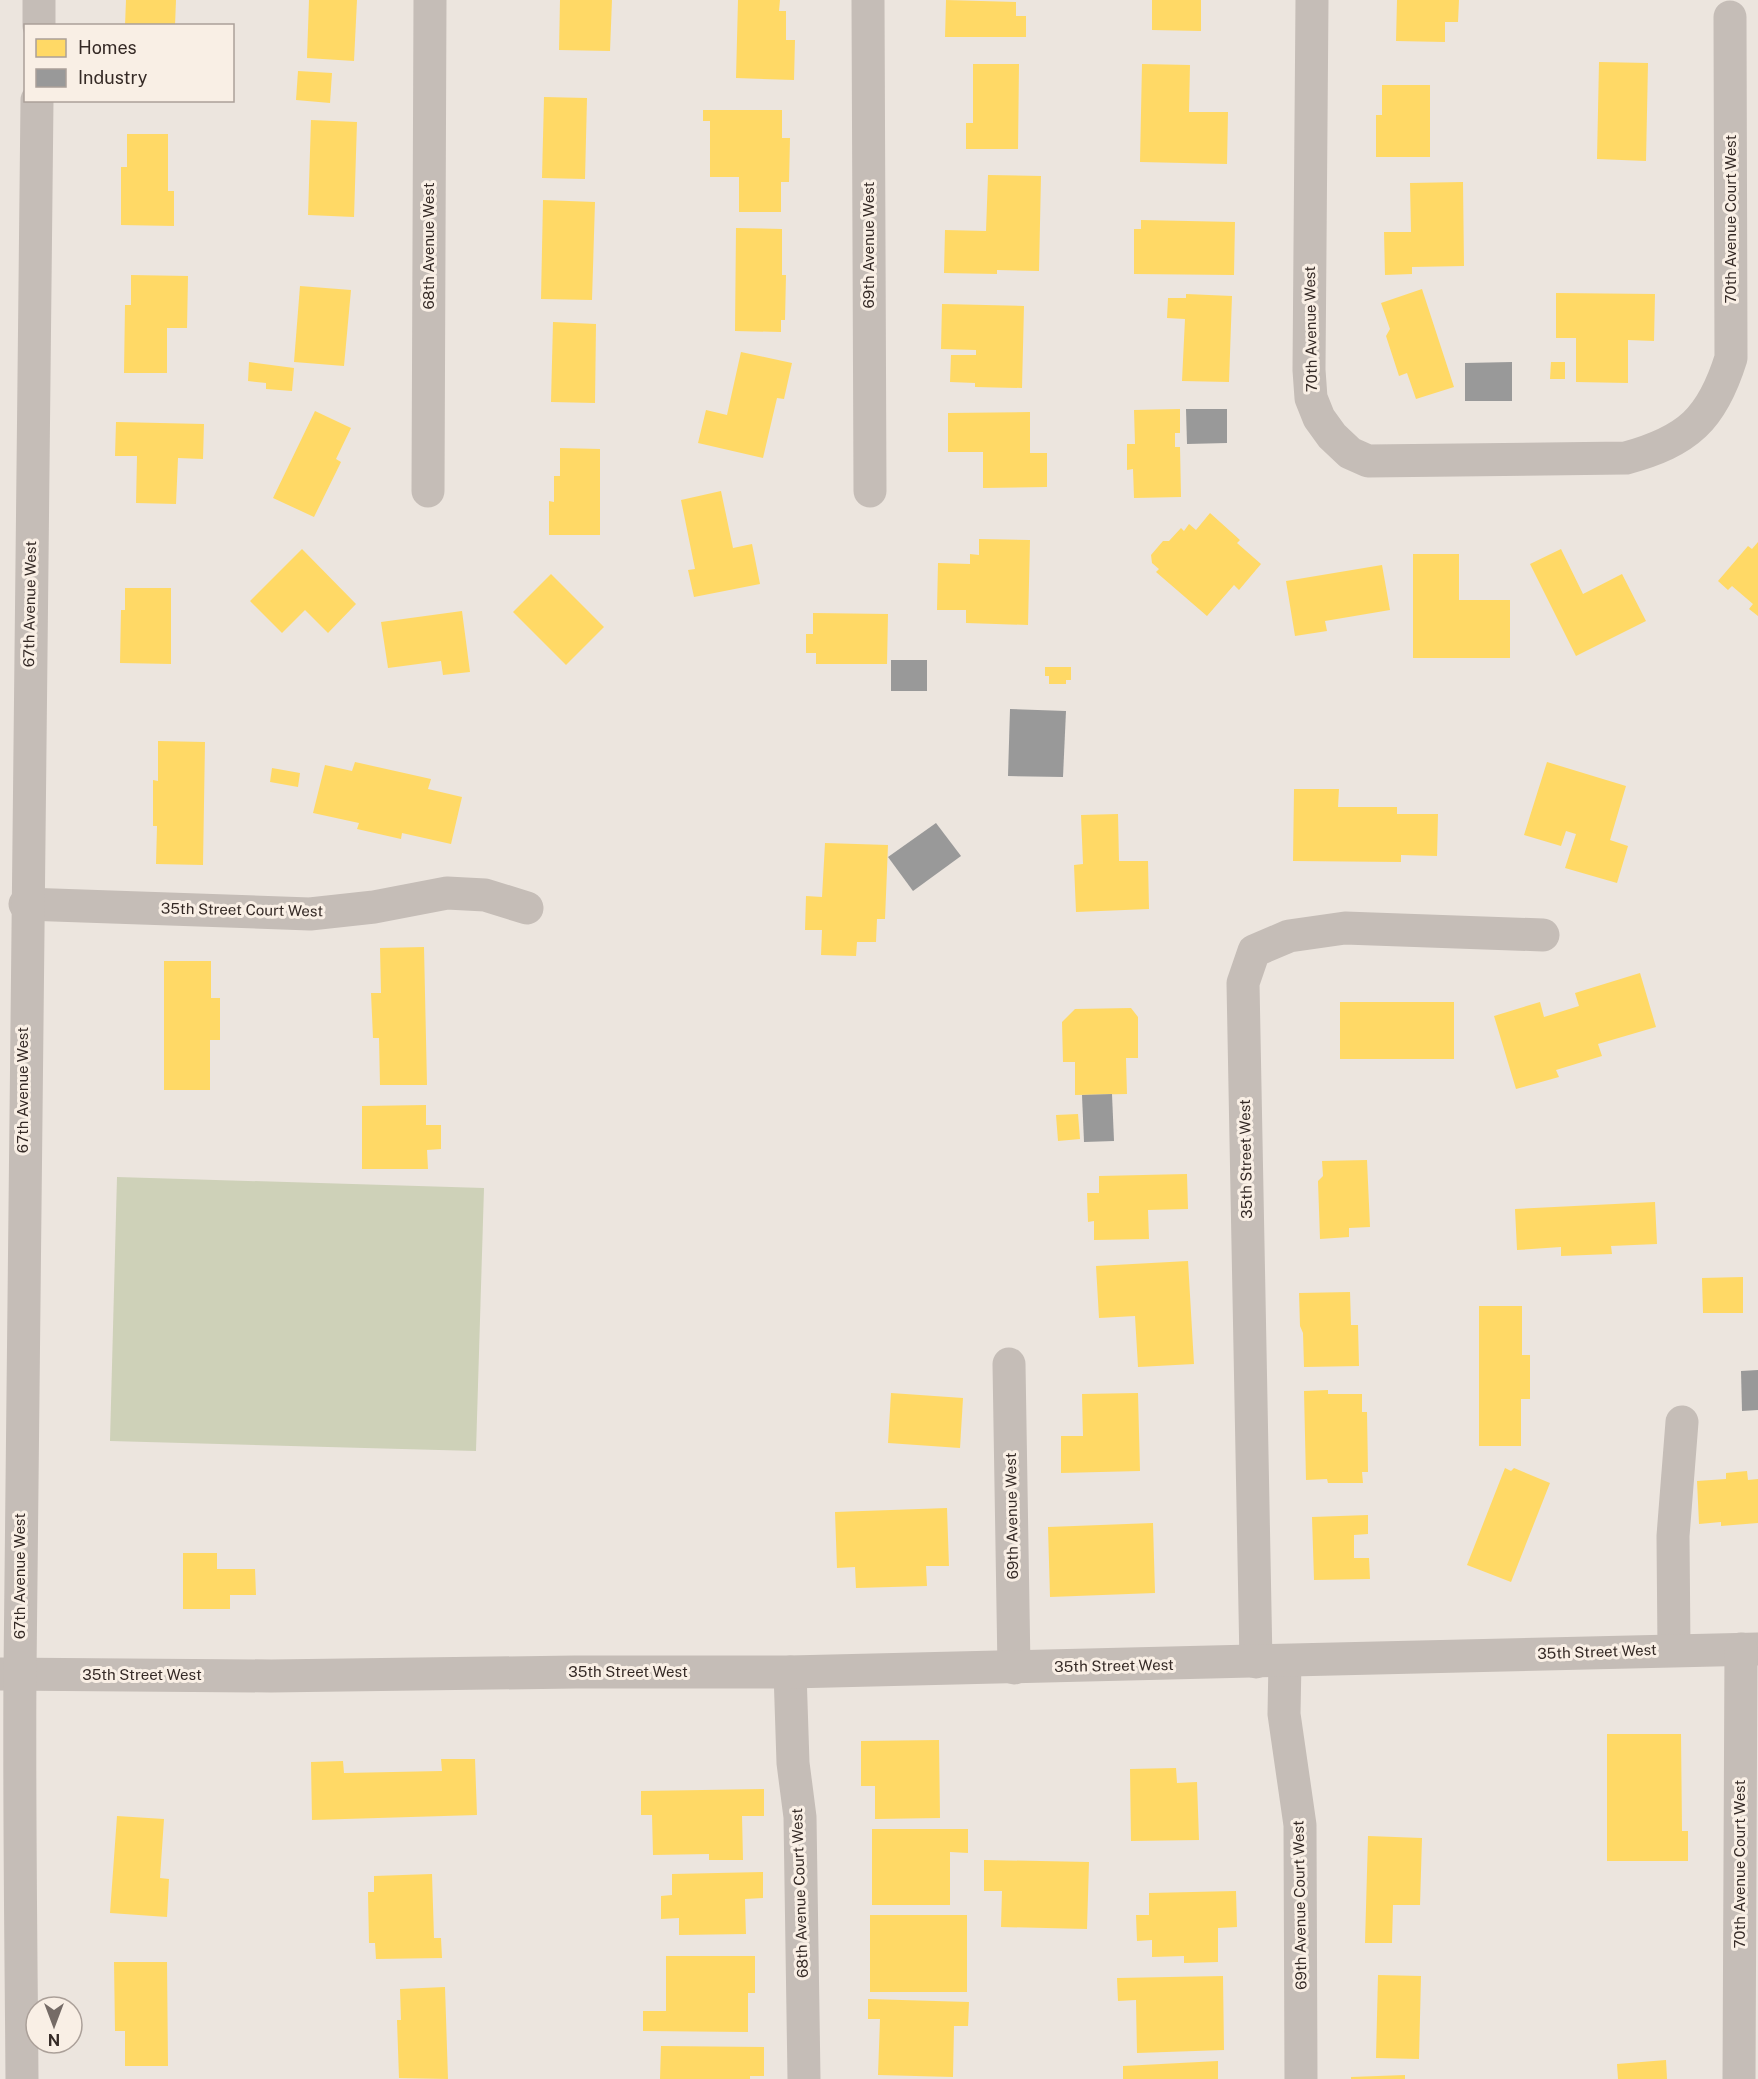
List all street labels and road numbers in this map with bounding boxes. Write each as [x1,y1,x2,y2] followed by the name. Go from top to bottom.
[1722,134,1739,303] street label: 70th Avenue Court West
[860,181,877,308] street label: 69th Avenue West
[420,182,437,310] street label: 68th Avenue West
[1301,266,1320,392] street label: 70th Avenue West
[20,541,39,667] street label: 67th Avenue West
[161,900,323,919] street label: 35th Street Court West
[14,1027,31,1153] street label: 67th Avenue West
[1236,1099,1255,1219] street label: 35th Street West
[1002,1452,1021,1580] street label: 69th Avenue West
[11,1513,28,1639] street label: 67th Avenue West
[1537,1641,1657,1662] street label: 35th Street West
[1054,1656,1174,1675] street label: 35th Street West
[568,1663,688,1680] street label: 35th Street West
[82,1666,202,1683] street label: 35th Street West
[1731,1779,1748,1948] street label: 70th Avenue Court West
[788,1808,811,1978] street label: 68th Avenue Court West
[1290,1820,1309,1990] street label: 69th Avenue Court West

